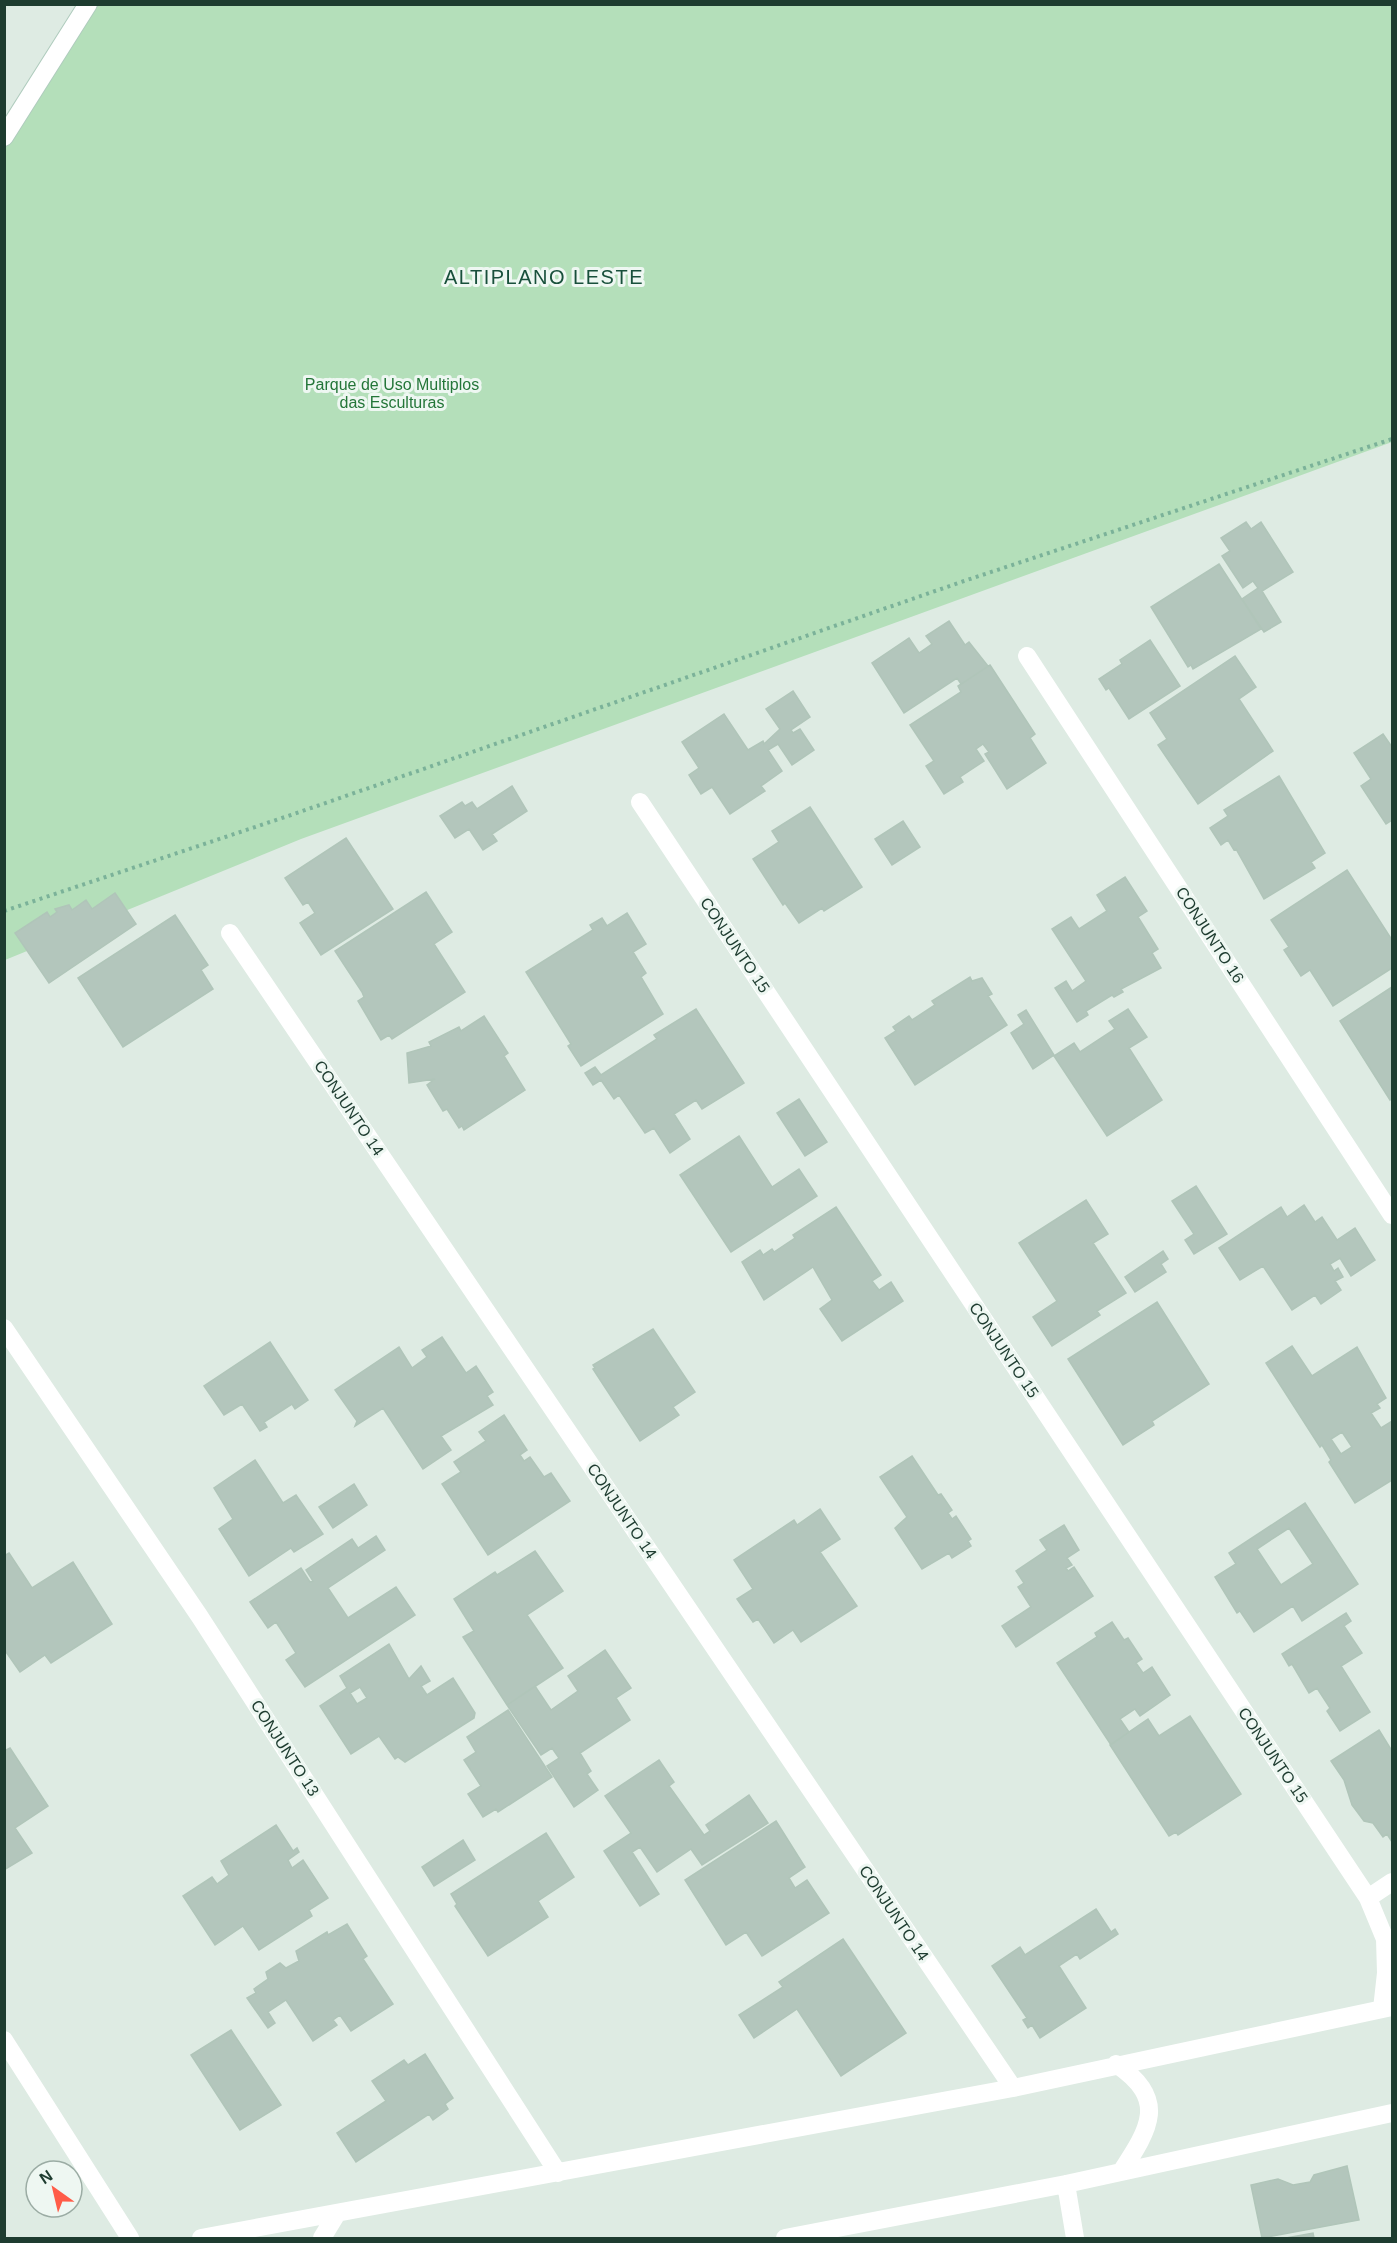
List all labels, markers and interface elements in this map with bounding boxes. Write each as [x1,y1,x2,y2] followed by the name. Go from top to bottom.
[444,266,644,288] district label: ALTIPLANO LESTE
[305,376,479,411] park label: Parque de Uso Multiplos das Esculturas
[1173,884,1247,986] street label: CONJUNTO 16
[697,894,773,996] street label: CONJUNTO 15
[311,1057,387,1159] street label: CONJUNTO 14
[966,1299,1042,1401] street label: CONJUNTO 15
[584,1460,660,1562] street label: CONJUNTO 14
[248,1697,322,1799] street label: CONJUNTO 13
[1235,1704,1311,1806] street label: CONJUNTO 15
[856,1862,932,1964] street label: CONJUNTO 14
[24,2159,84,2219] north arrow
[36,2167,55,2187] text: N

